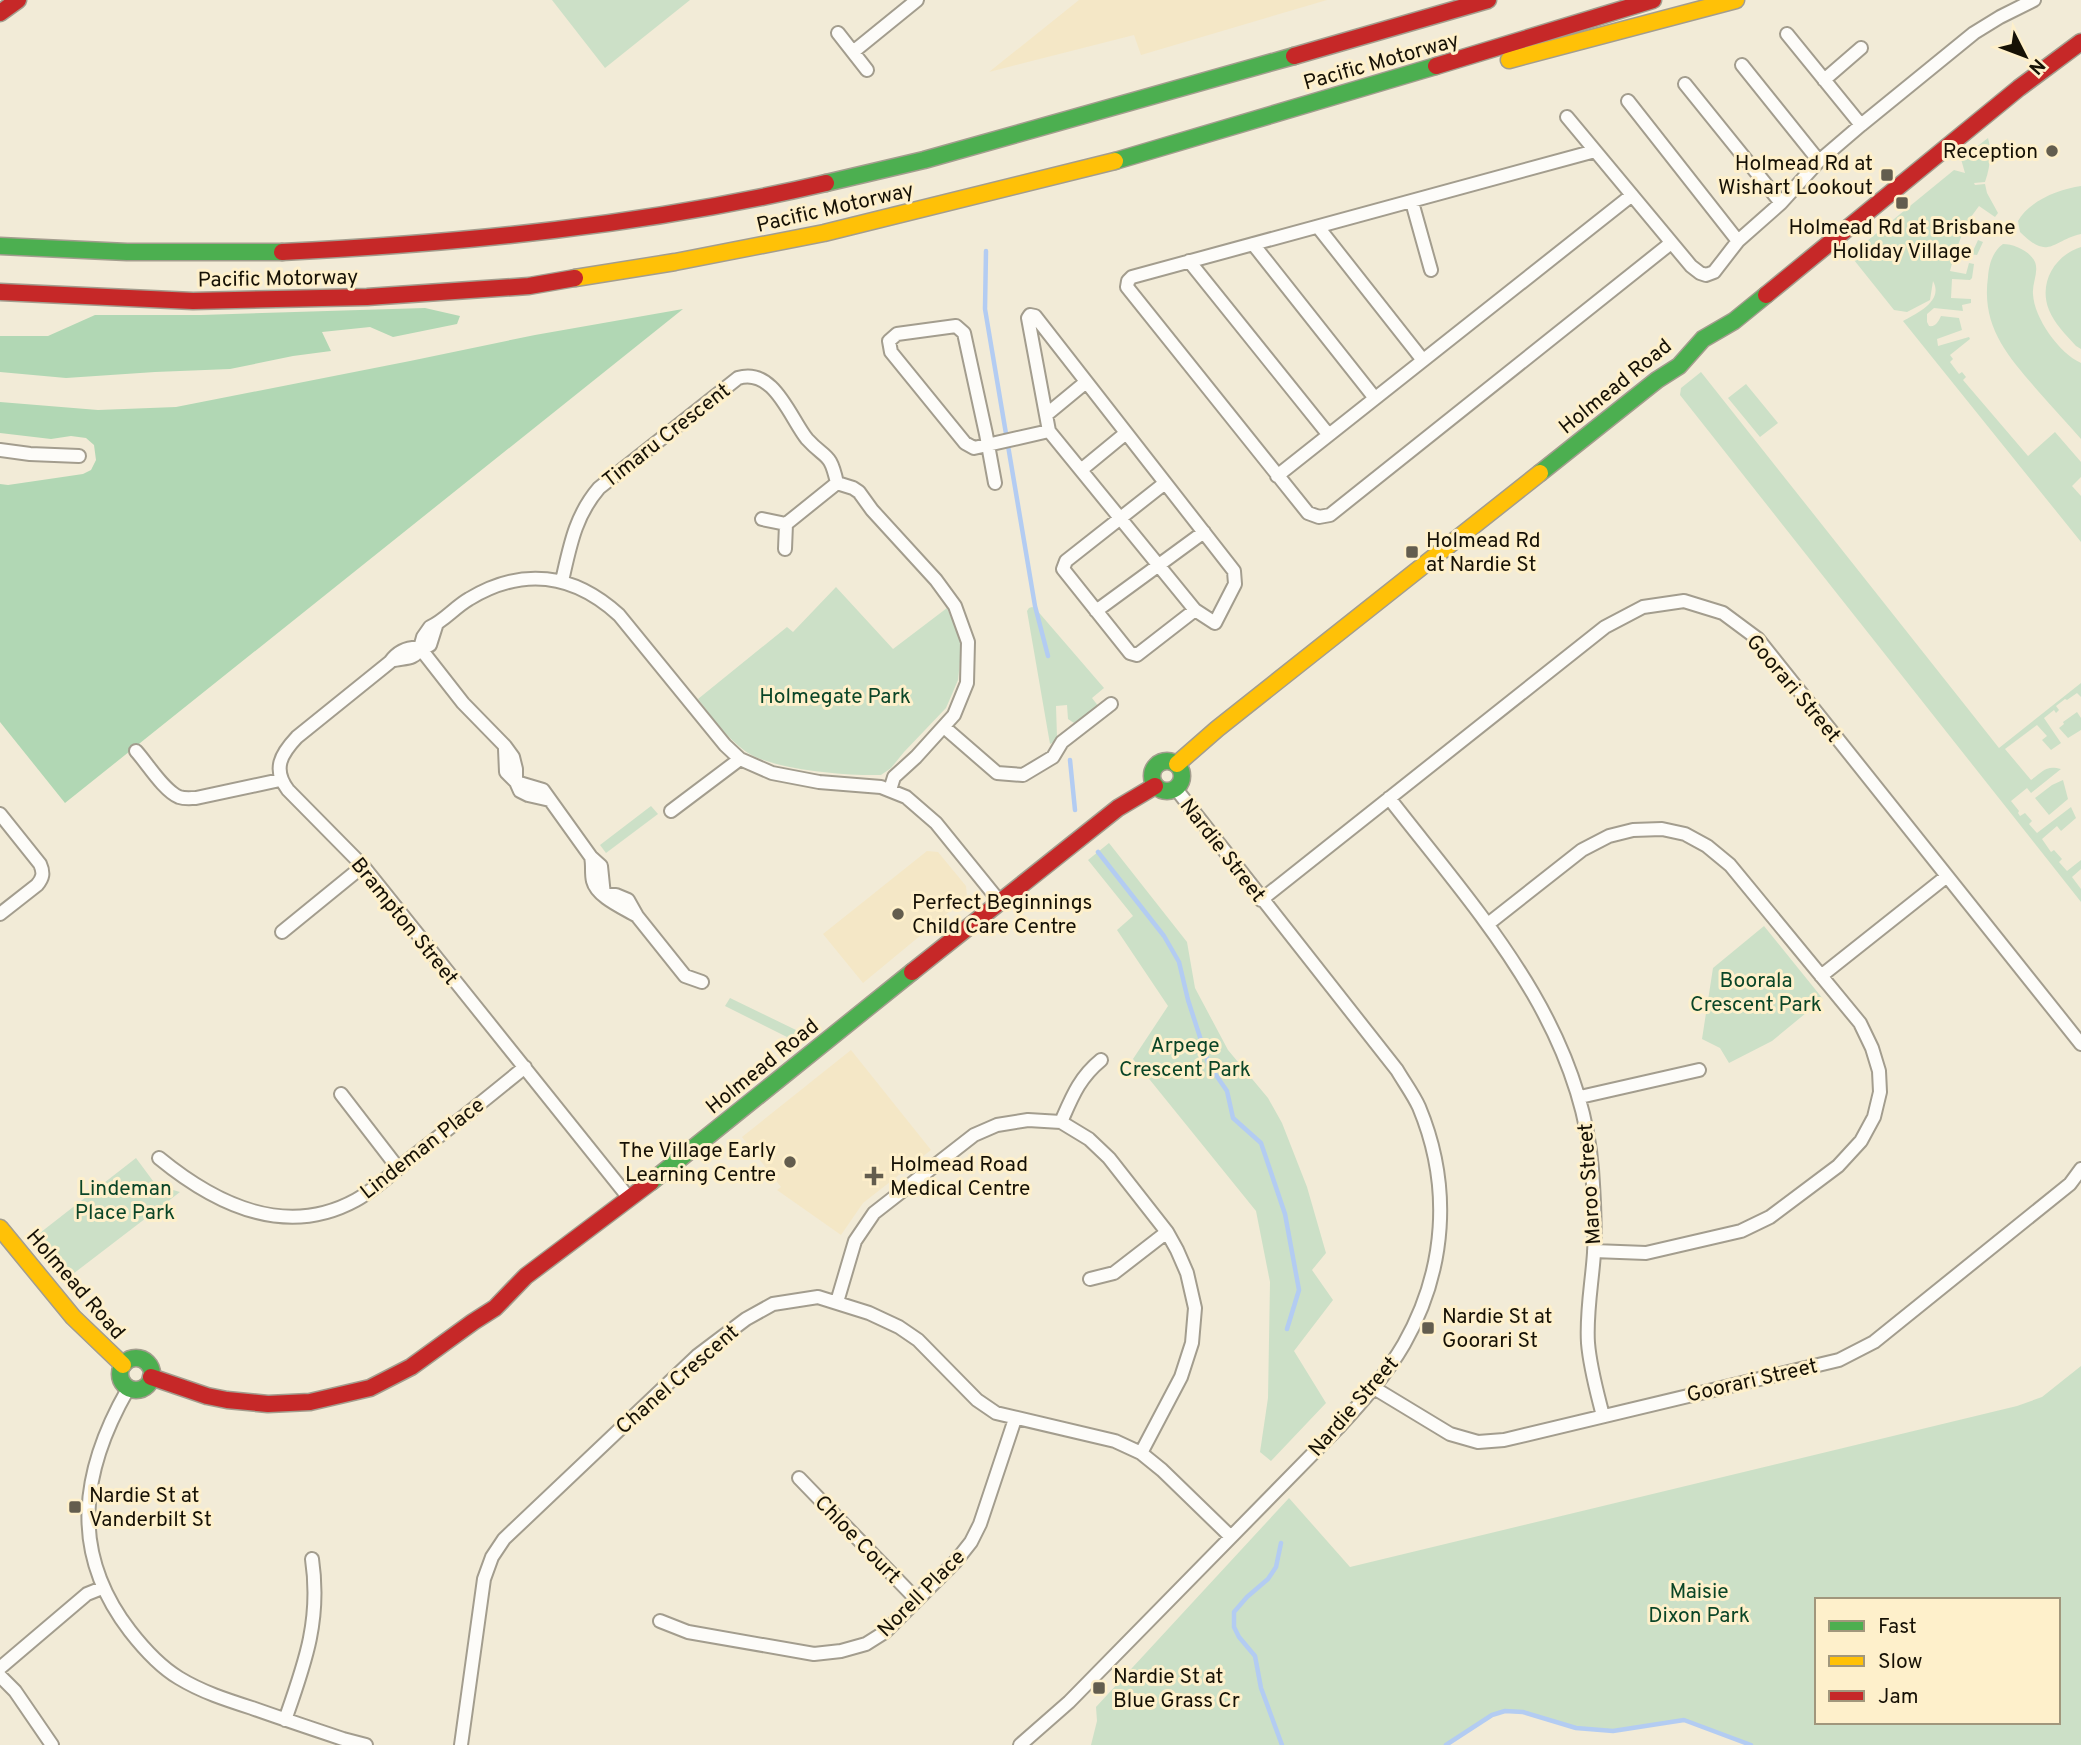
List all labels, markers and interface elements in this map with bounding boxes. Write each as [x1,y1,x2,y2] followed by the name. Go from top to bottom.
[1990,21,2060,91] north arrow
[1300,27,1462,98] street label: Pacific Motorway
[2023,53,2050,79] text: N
[1943,139,2038,166] place label: Reception
[2044,143,2060,159] marker: Reception
[1718,151,1873,202] place label: Holmead Rd at Wishart Lookout
[1879,167,1895,183] marker: Holmead Rd at Wishart Lookout
[754,177,917,240] street label: Pacific Motorway
[1894,195,1910,211] marker: Holmead Rd at Brisbane Holiday Village
[1788,215,2016,266] place label: Holmead Rd at Brisbane Holiday Village
[197,265,359,294] street label: Pacific Motorway
[1554,333,1678,441] street label: Holmead Road
[598,378,736,495] street label: Timaru Crescent
[1426,528,1541,579] place label: Holmead Rd at Nardie St
[1404,544,1420,560] marker: Holmead Rd at Nardie St
[1740,629,1846,749] street label: Goorari Street
[759,684,911,711] park label: Holmegate Park
[1173,794,1271,908] street label: Nardie Street
[344,853,464,991] street label: Brampton Street
[912,890,1092,941] place label: Perfect Beginnings Child Care Centre
[890,906,906,922] marker: Perfect Beginnings Child Care Centre
[1690,968,1822,1019] park label: Boorala Crescent Park
[701,1013,825,1121] street label: Holmead Road
[1119,1033,1251,1084] park label: Arpege Crescent Park
[355,1092,491,1206] street label: Lindeman Place
[1573,1122,1608,1246] street label: Maroo Street
[618,1138,776,1189] place label: The Village Early Learning Centre
[890,1152,1030,1203] place label: Holmead Road Medical Centre
[782,1154,798,1170] marker: The Village Early Learning Centre
[864,1166,884,1186] marker: Holmead Road Medical Centre
[75,1176,175,1227] park label: Lindeman Place Park
[19,1224,130,1346] street label: Holmead Road
[1442,1304,1552,1355] place label: Nardie St at Goorari St
[611,1319,745,1441] street label: Chanel Crescent
[1420,1320,1436,1336] marker: Nardie St at Goorari St
[1303,1351,1405,1463] street label: Nardie Street
[1684,1353,1820,1410] street label: Goorari Street
[89,1483,212,1534] place label: Nardie St at Vanderbilt St
[808,1490,906,1590] street label: Chloe Court
[67,1499,83,1515] marker: Nardie St at Vanderbilt St
[872,1544,972,1644] street label: Norell Place
[1648,1579,1750,1630] park label: Maisie Dixon Park
[1815,1598,2060,1724] legend
[1878,1614,1917,1641] text: Fast
[1878,1649,1923,1676] text: Slow
[1113,1664,1240,1715] place label: Nardie St at Blue Grass Cr
[1091,1680,1107,1696] marker: Nardie St at Blue Grass Cr
[1878,1684,1919,1711] text: Jam

